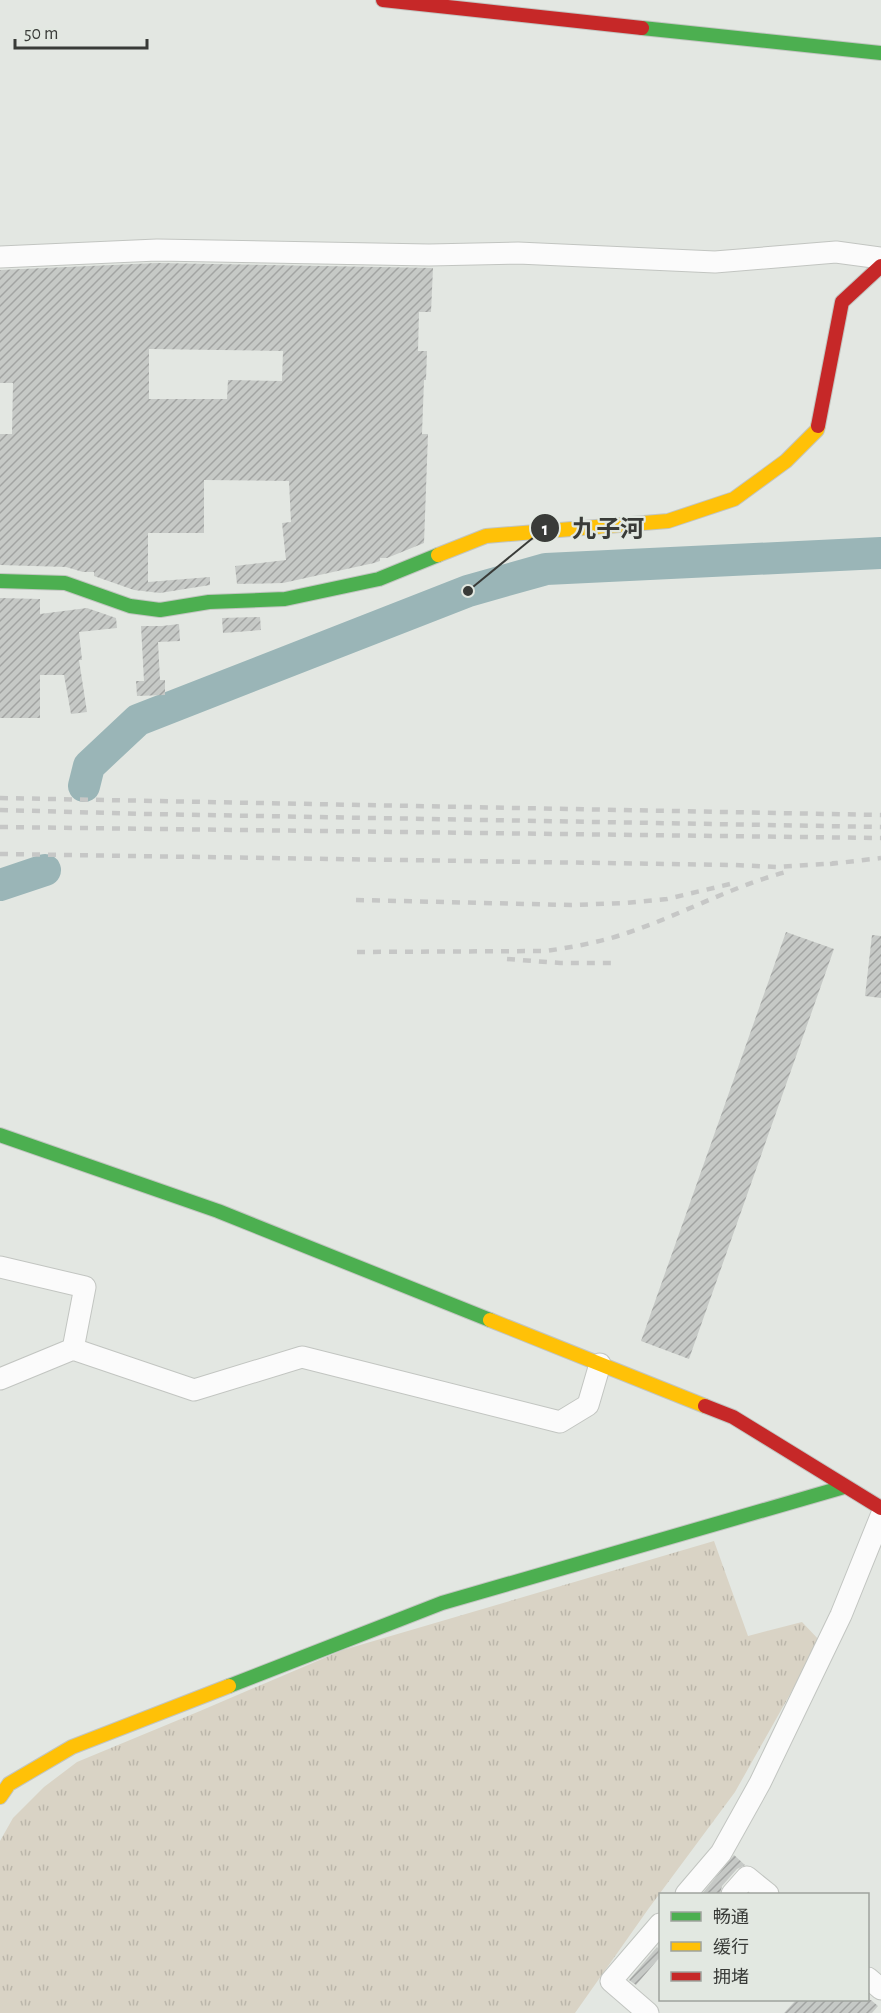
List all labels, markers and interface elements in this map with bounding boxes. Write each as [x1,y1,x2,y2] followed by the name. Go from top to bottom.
[15,12,147,50] scale bar
[24,25,58,43] text: 50 m
[530,507,656,549] callout: 九子河
[572,516,644,542] text: 九子河
[542,521,548,539] text: 1
[659,1893,869,2001] legend
[713,1907,749,1927] text: 畅通
[713,1937,749,1957] text: 缓行
[713,1967,749,1987] text: 拥堵

